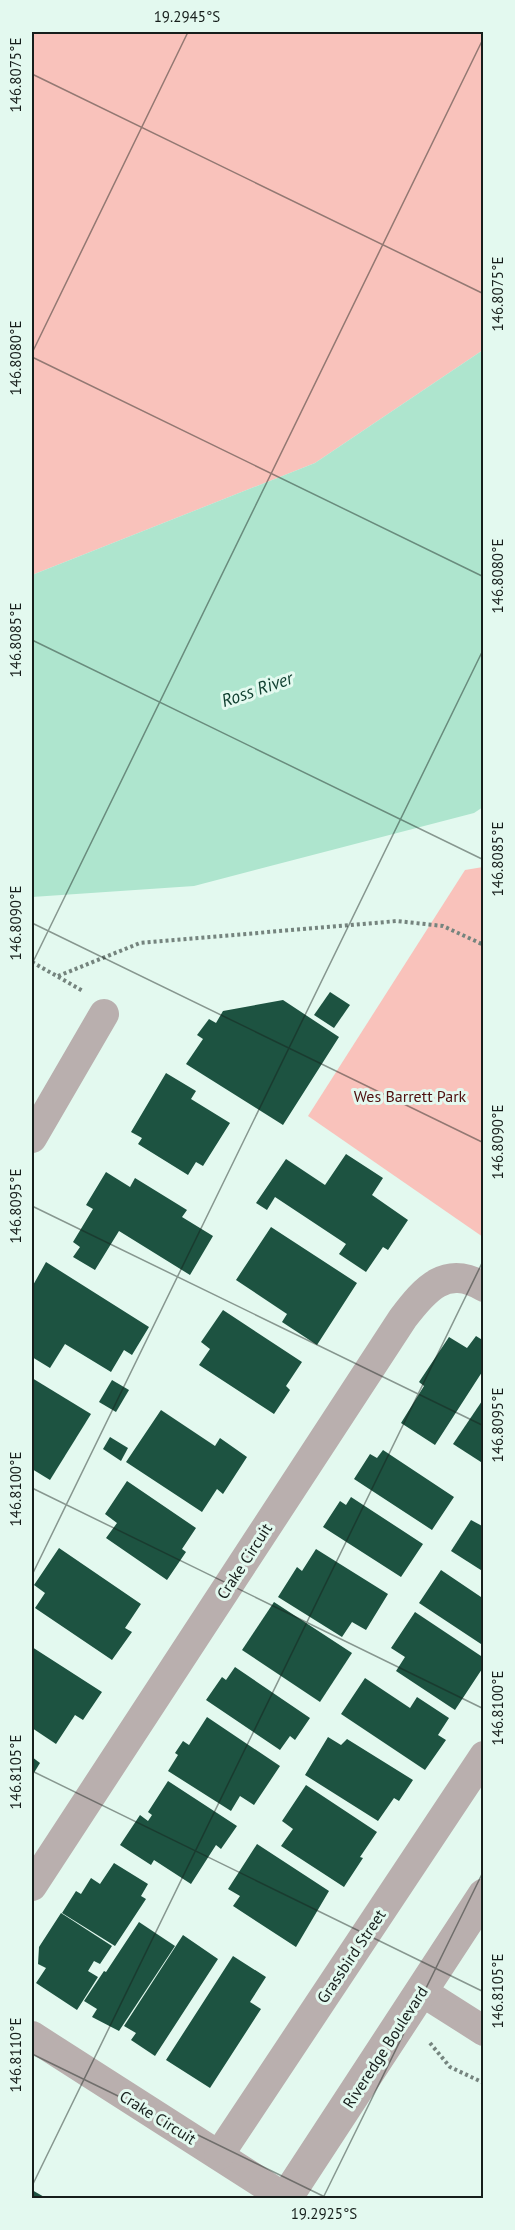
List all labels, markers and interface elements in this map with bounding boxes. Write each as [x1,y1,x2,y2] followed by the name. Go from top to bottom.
[154,7,220,26] text: 19.2945°S
[6,38,25,112] text: 146.8075°E
[488,257,507,331] text: 146.8075°E
[6,321,25,395] text: 146.8080°E
[488,539,507,613] text: 146.8080°E
[6,603,25,677] text: 146.8085°E
[218,666,297,712] water label: Ross River
[488,822,507,896] text: 146.8085°E
[6,886,25,960] text: 146.8090°E
[354,1086,467,1106] park label: Wes Barrett Park
[488,1105,507,1179] text: 146.8090°E
[6,1169,25,1243] text: 146.8095°E
[488,1388,507,1462] text: 146.8095°E
[6,1452,25,1526] text: 146.8100°E
[212,1519,276,1603] street label: Crake Circuit
[488,1671,507,1745] text: 146.8100°E
[6,1735,25,1809] text: 146.8105°E
[312,1905,390,2007] street label: Grassbird Street
[488,1954,507,2028] text: 146.8105°E
[338,1982,432,2112] street label: Riveredge Boulevard
[6,2018,25,2092] text: 146.8110°E
[116,2086,200,2149] street label: Crake Circuit
[291,2204,357,2223] text: 19.2925°S

